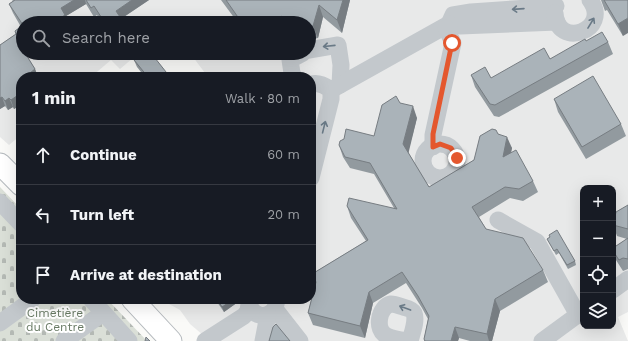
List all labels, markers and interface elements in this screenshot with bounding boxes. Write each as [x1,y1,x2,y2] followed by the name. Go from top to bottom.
[512,5,525,12] one-way arrow
[16,16,316,60] search box
[588,17,596,29] one-way arrow
[30,27,52,49] icon: search
[62,29,150,47] text: Search here
[443,34,461,52] route start
[323,43,336,50] one-way arrow
[32,88,76,108] text: 1 min
[225,91,300,106] text: Walk · 80 m
[320,121,328,134] one-way arrow
[32,144,54,166] icon: ahead
[70,146,137,164] text: Continue
[267,147,300,162] text: 60 m
[448,149,466,167] route end
[580,185,616,329] map controls
[580,185,616,221] button: +
[32,204,54,226] icon: left
[70,206,134,224] text: Turn left
[268,207,300,222] text: 20 m
[580,221,616,257] button: −
[580,257,616,293] button: locate
[32,264,54,286] icon: arrive
[70,266,222,284] text: Arrive at destination
[580,293,616,329] button: layers
[398,304,411,311] one-way arrow
[26,306,84,334] park label: Cimetière du Centre

